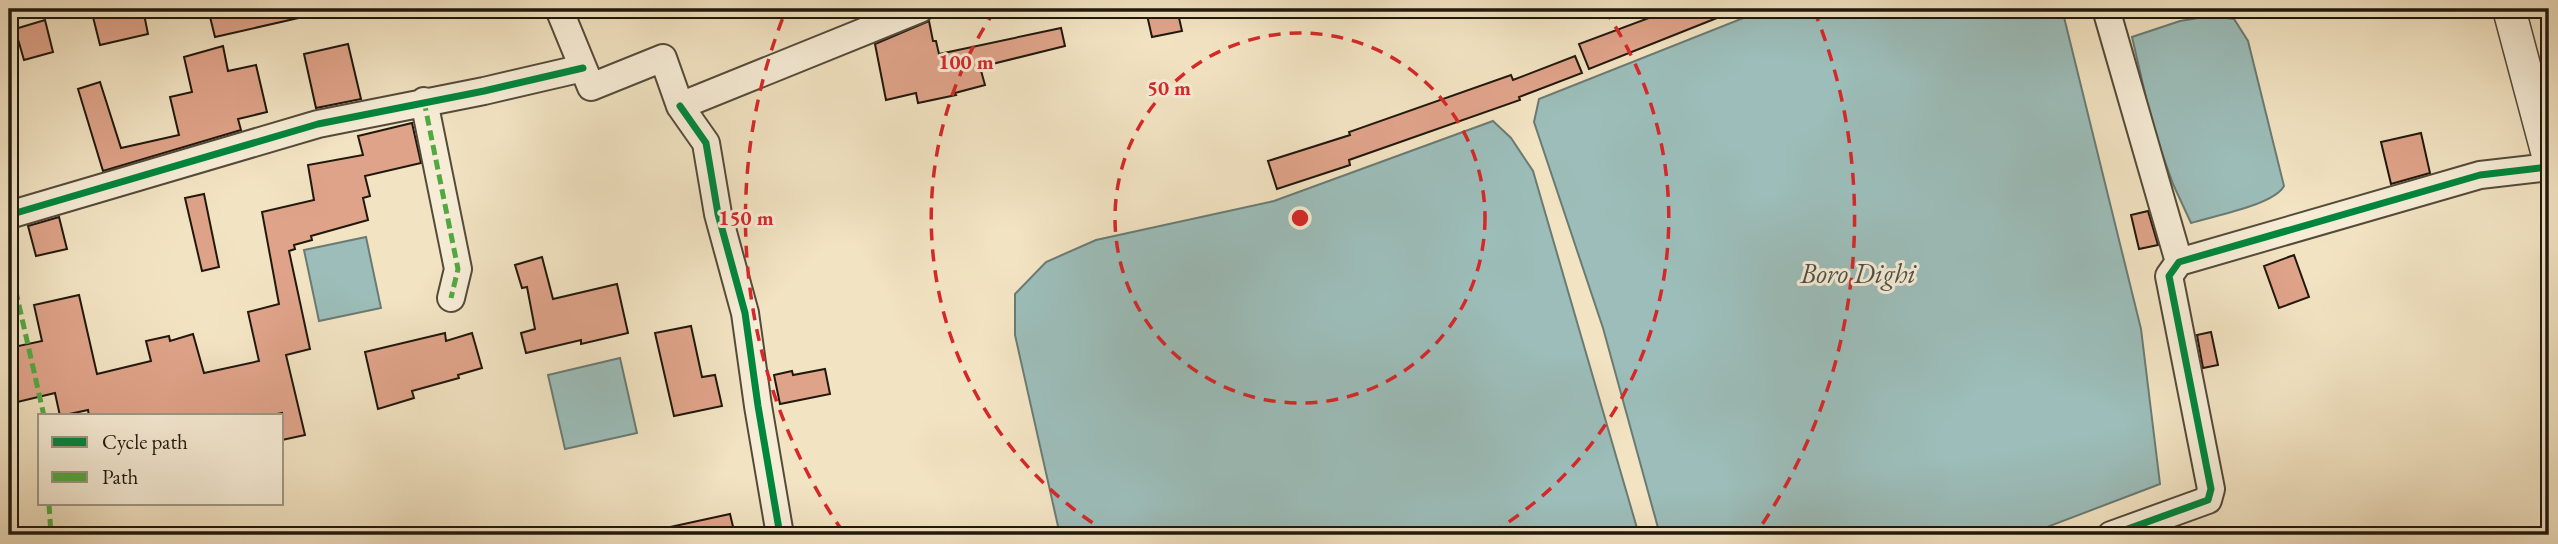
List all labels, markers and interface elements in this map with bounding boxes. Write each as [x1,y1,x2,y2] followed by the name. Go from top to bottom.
[938,48,994,75] text: 100 m
[1147,74,1191,101] text: 50 m
[718,204,774,231] text: 150 m
[1288,206,1312,230] centre of rings
[1799,255,1918,291] water label: Boro Dighi
[38,414,284,505] legend
[102,428,188,455] text: Cycle path
[102,463,139,490] text: Path

